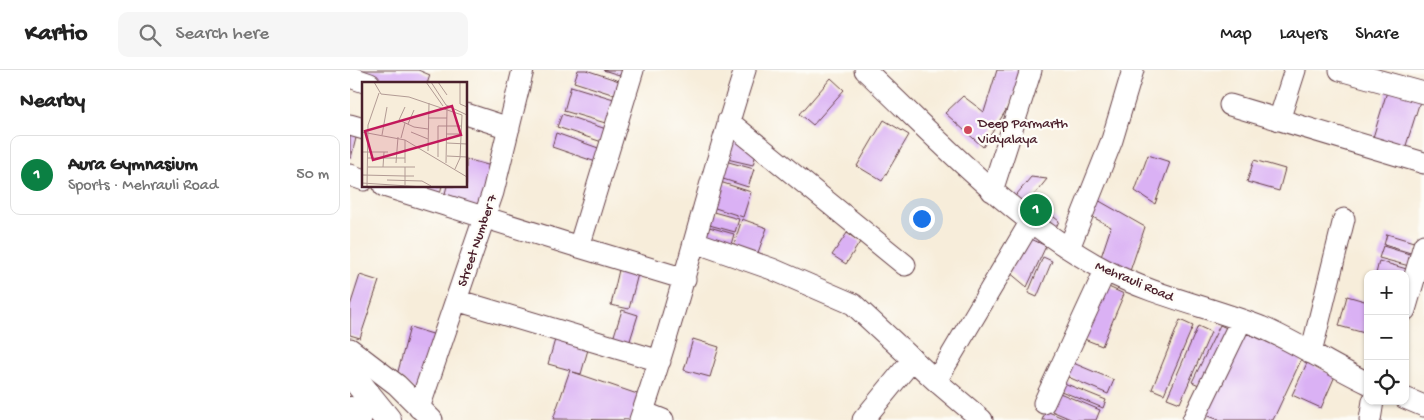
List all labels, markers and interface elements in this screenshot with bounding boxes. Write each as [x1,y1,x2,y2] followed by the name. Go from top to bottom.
[118,12,468,57] search box
[25,20,88,49] text: Kartio
[136,21,164,49] icon: search
[176,23,269,46] text: Search here
[1220,24,1252,45] text: Map
[1280,24,1327,45] text: Layers
[1355,24,1399,45] text: Share
[362,82,468,188] inset map
[20,90,85,115] text: Nearby
[977,116,1069,149] place label: Deep Parmarth Vidyalaya
[962,124,974,136] marker: Deep Parmarth Vidyalaya
[68,154,198,177] text: Aura Gymnasium
[34,166,40,185] text: 1
[296,166,329,185] text: 50 m
[68,177,218,196] text: Sports · Mehrauli Road
[1020,191,1052,229] pin: 1
[455,192,502,289] street label: Street Number 7
[909,206,935,232] your location
[1092,258,1178,307] street label: Mehrauli Road
[1364,270,1409,405] map controls
[1364,270,1409,315] button: +
[1364,315,1409,360] button: −
[1364,360,1409,405] button: locate

